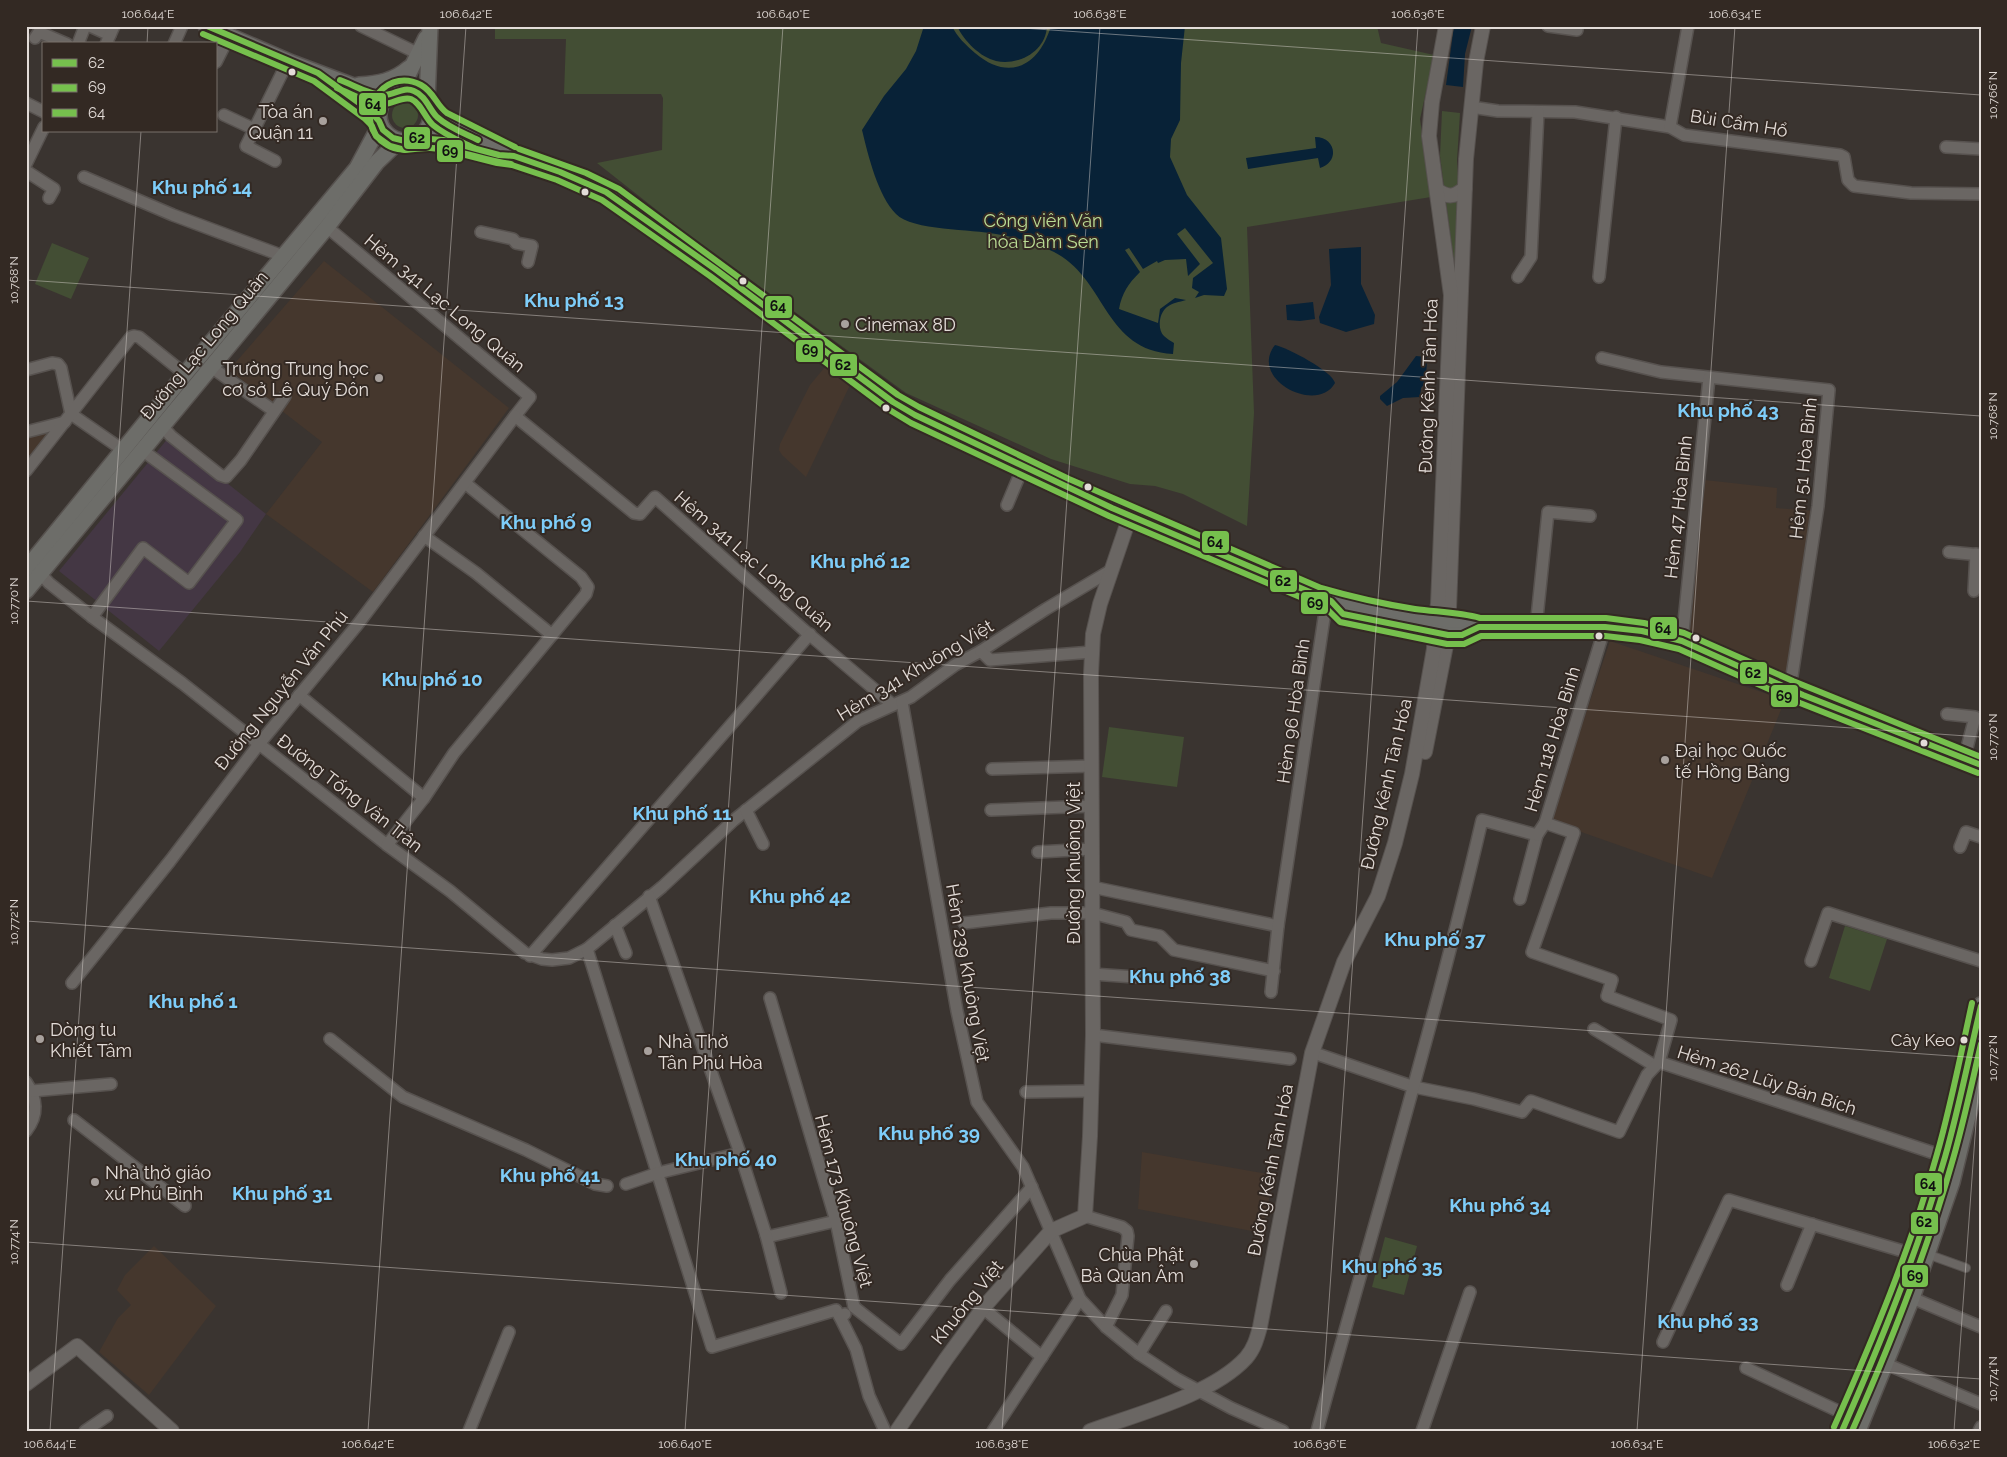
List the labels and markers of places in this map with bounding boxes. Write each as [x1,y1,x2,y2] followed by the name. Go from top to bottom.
[287,67,297,77] unlabelled marker
[249,101,313,143] place label: Tòa án Quận 11
[317,115,329,127] marker: Tòa án Quận 11
[580,187,590,197] unlabelled marker
[738,276,748,286] unlabelled marker
[855,314,956,335] place label: Cinemax 8D
[839,318,851,330] marker: Cinemax 8D
[222,358,369,400] place label: Trường Trung học cơ sở Lê Quý Đôn
[373,372,385,384] marker: Trường Trung học cơ sở Lê Quý Đôn
[881,403,891,413] unlabelled marker
[1083,482,1093,492] unlabelled marker
[1594,631,1604,641] unlabelled marker
[1691,633,1701,643] unlabelled marker
[1919,738,1929,748] unlabelled marker
[1675,740,1790,782] place label: Đại học Quốc tế Hồng Bàng
[1659,754,1671,766] marker: Đại học Quốc tế Hồng Bàng
[50,1019,132,1061] place label: Dòng tu Khiết Tâm
[1891,1030,1955,1050] place label: Cây Keo
[658,1031,763,1073] place label: Nhà Thờ Tân Phú Hòa
[34,1033,46,1045] marker: Dòng tu Khiết Tâm
[1959,1035,1969,1045] marker: Cây Keo
[642,1045,654,1057] marker: Nhà Thờ Tân Phú Hòa
[105,1162,211,1204] place label: Nhà thờ giáo xứ Phú Bình
[89,1176,101,1188] marker: Nhà thờ giáo xứ Phú Bình
[1080,1244,1184,1286] place label: Chùa Phật Bà Quan Âm
[1188,1258,1200,1270] marker: Chùa Phật Bà Quan Âm

